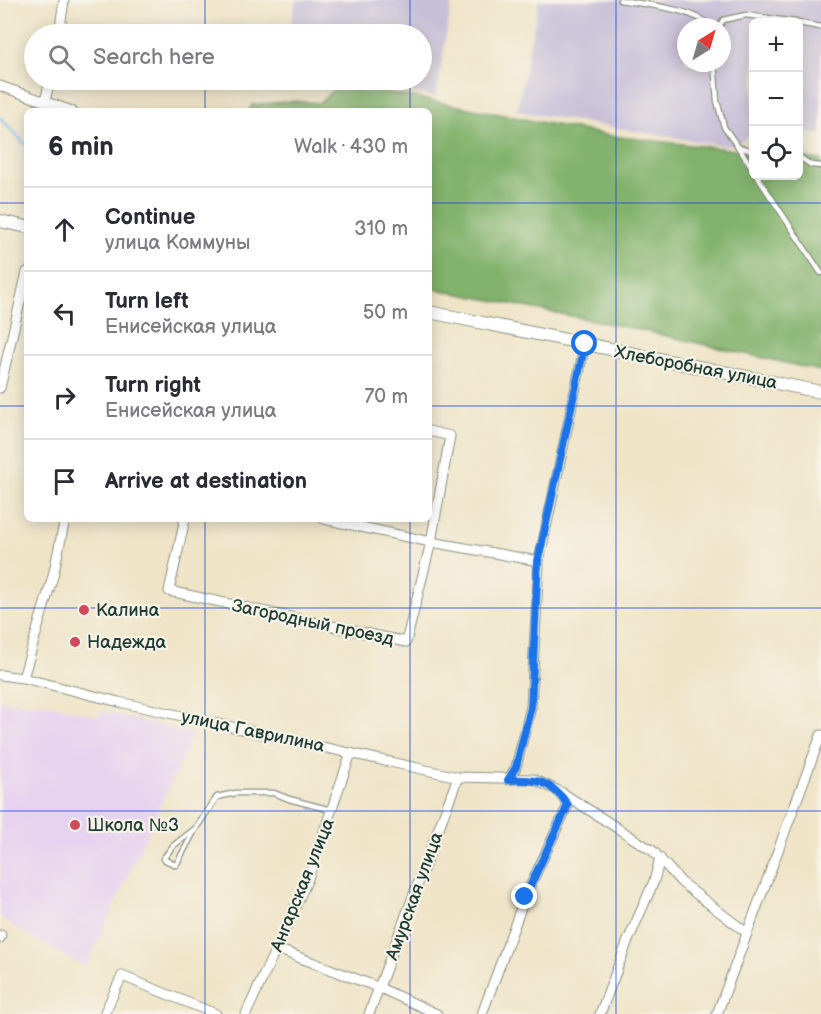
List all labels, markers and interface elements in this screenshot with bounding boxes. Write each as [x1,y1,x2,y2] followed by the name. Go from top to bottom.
[677,18,731,72] north arrow
[749,18,803,180] map controls
[749,18,803,72] button: +
[24,24,432,90] search box
[45,41,78,74] icon: search
[93,44,215,71] text: Search here
[749,72,803,126] button: −
[749,126,803,180] button: locate
[48,132,114,163] text: 6 min
[294,135,408,159] text: Walk · 430 m
[105,204,195,231] text: Continue
[48,213,81,246] icon: ahead
[354,217,408,241] text: 310 m
[105,231,250,255] text: улица Коммуны
[105,288,189,315] text: Turn left
[48,297,81,330] icon: left
[363,301,408,325] text: 50 m
[105,315,277,339] text: Енисейская улица
[571,330,597,356] route start
[613,341,779,394] street label: Хлеборобная улица
[105,372,201,399] text: Turn right
[48,381,81,414] icon: right
[364,385,408,409] text: 70 m
[105,399,277,423] text: Енисейская улица
[48,465,81,498] icon: arrive
[105,468,307,495] text: Arrive at destination
[230,595,396,650] street label: Загородный проезд
[96,600,160,621] place label: Калина
[77,603,91,617] marker: Калина
[87,632,166,653] place label: Надежда
[68,635,82,649] marker: Надежда
[179,706,327,757] street label: улица Гаврилина
[87,815,179,836] place label: Школа №3
[266,815,339,956] street label: Ангарская улица
[68,818,82,832] marker: Школа №3
[381,829,447,964] street label: Амурская улица
[511,883,537,909] route end

